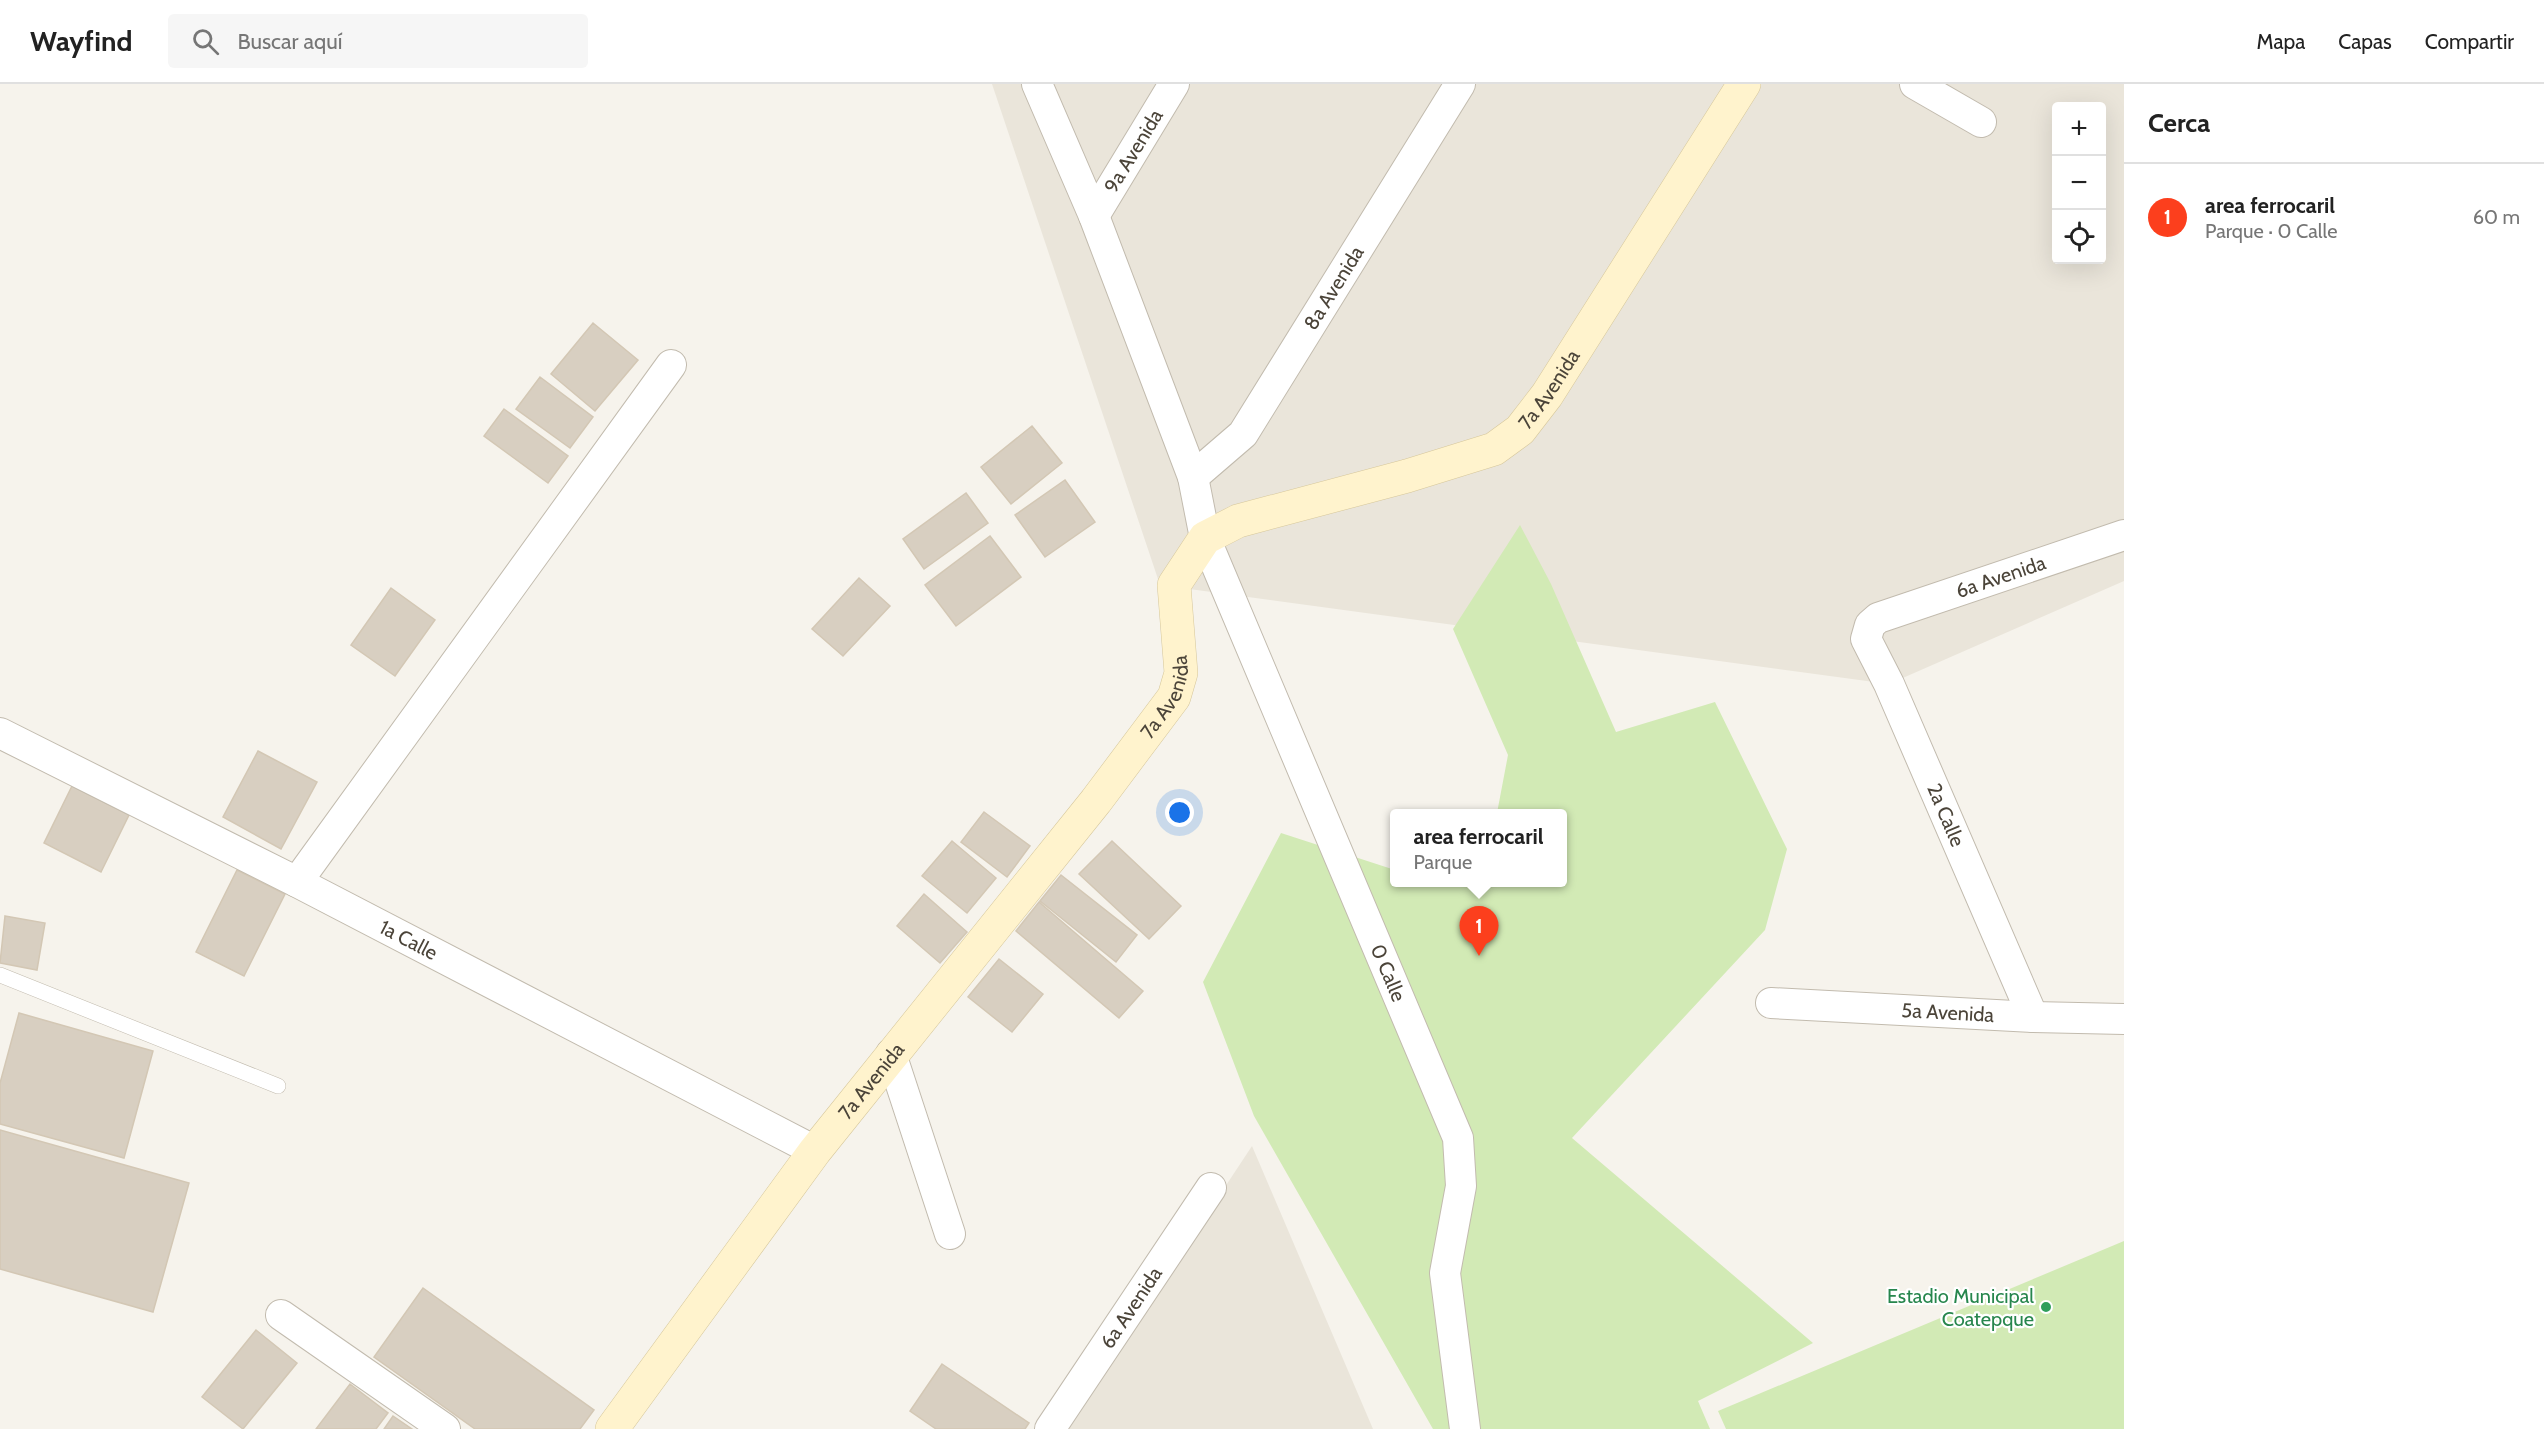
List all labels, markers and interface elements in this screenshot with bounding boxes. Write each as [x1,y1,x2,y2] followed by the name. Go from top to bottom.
[168,14,588,68] search box
[30,24,132,58] text: Wayfind
[189,25,222,58] icon: search
[237,28,343,55] text: Buscar aquí
[2257,29,2305,54] text: Mapa
[2338,29,2392,54] text: Capas
[2425,29,2514,54] text: Compartir
[2052,102,2106,264] map controls
[2052,102,2106,156] button: +
[1099,105,1168,197] street label: 9a Avenida
[2148,107,2210,139] text: Cerca
[2052,156,2106,210] button: −
[2205,192,2335,219] text: area ferrocaril
[2164,205,2171,229] text: 1
[2473,205,2520,229] text: 60 m
[2052,210,2106,264] button: locate
[2205,219,2337,243] text: Parque · 0 Calle
[1299,241,1369,334] street label: 8a Avenida
[1513,345,1585,434] street label: 7a Avenida
[1953,550,2049,603] street label: 6a Avenida
[1135,654,1193,743] street label: 7a Avenida
[1922,780,1970,850] street label: 2a Calle
[1165,798,1194,827] your location
[1390,809,1567,887] popup
[1413,823,1544,850] text: area ferrocaril
[1413,850,1472,874] text: Parque
[1460,906,1498,956] pin: 1
[375,915,442,965] street label: 1a Calle
[1366,941,1411,1005] street label: 0 Calle
[1901,998,1995,1027] street label: 5a Avenida
[833,1038,909,1124] street label: 7a Avenida
[1095,1262,1167,1353] street label: 6a Avenida
[1887,1284,2034,1331] place label: Estadio Municipal Coatepque
[2039,1300,2053,1314] marker: Estadio Municipal Coatepque

